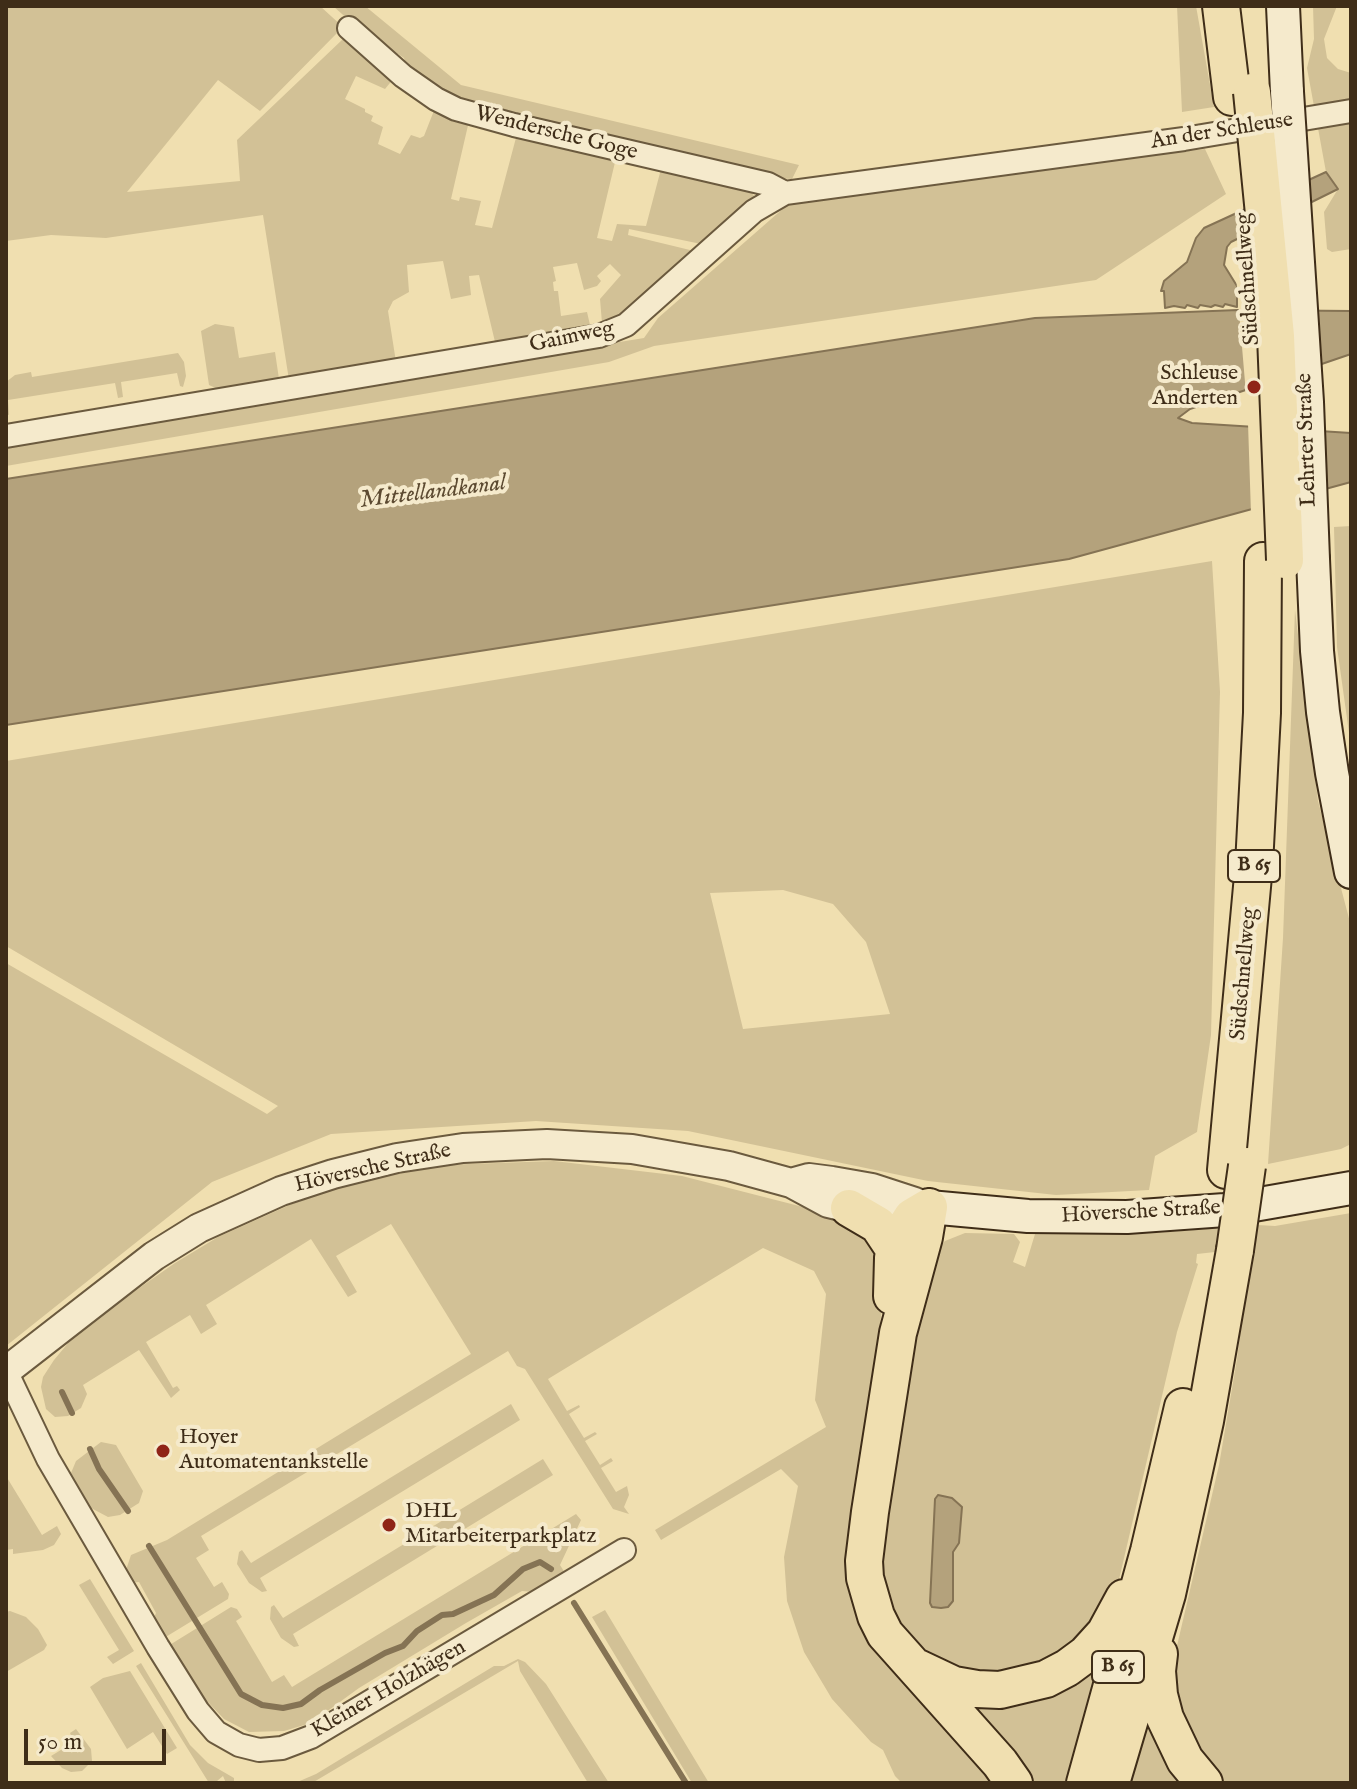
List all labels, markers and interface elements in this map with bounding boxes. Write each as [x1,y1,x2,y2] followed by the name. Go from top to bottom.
[472,101,640,167] street label: Wendersche Goge
[1149,108,1295,156] street label: An der Schleuse
[1231,212,1267,346] street label: Südschnellweg
[527,316,617,360] street label: Gaimweg
[1152,361,1238,412] place label: Schleuse Anderten
[1292,373,1324,507] street label: Lehrter Straße
[1245,378,1263,396] marker: Schleuse Anderten
[358,470,508,516] water label: Mittellandkanal
[1228,850,1280,882] road number: B 65
[1226,907,1264,1041] street label: Südschnellweg
[292,1138,454,1200] street label: Höversche Straße
[1061,1196,1221,1230] street label: Höversche Straße
[179,1425,368,1476] place label: Hoyer Automatentankstelle
[154,1442,172,1460] marker: Hoyer Automatentankstelle
[405,1499,596,1550] place label: DHL Mitarbeiterparkplatz
[380,1516,398,1534] marker: DHL Mitarbeiterparkplatz
[307,1635,471,1745] street label: Kleiner Holzhägen
[1092,1651,1144,1683] road number: B 65
[28,1713,170,1763] scale bar
[38,1727,82,1758] text: 50 m

